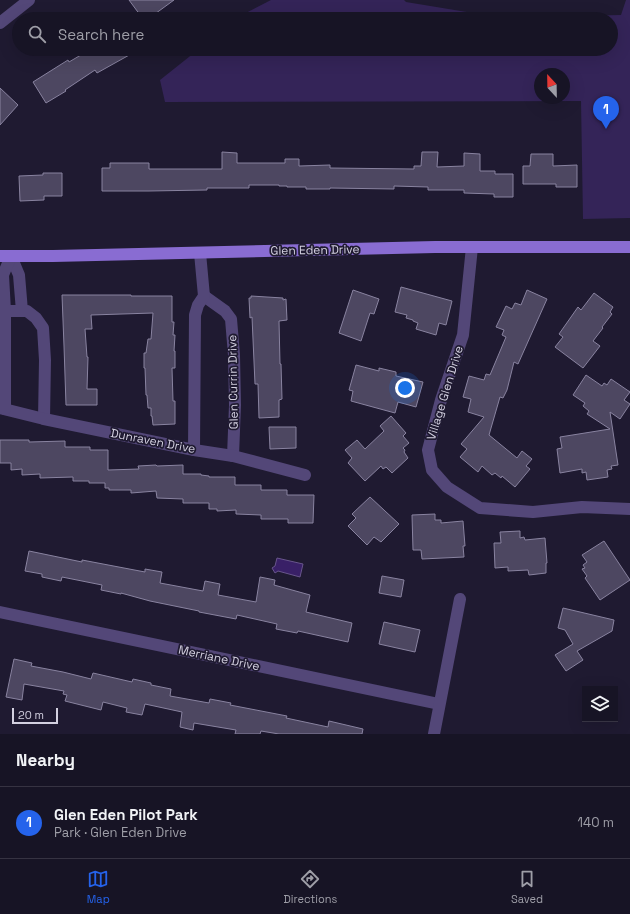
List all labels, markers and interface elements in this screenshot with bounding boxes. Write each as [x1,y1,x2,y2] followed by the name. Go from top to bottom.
[12,12,618,56] search box
[26,23,48,45] icon: search
[58,25,144,44] text: Search here
[534,68,570,104] north arrow
[593,96,619,129] pin: 1
[270,241,360,259] street label: Glen Eden Drive
[224,335,242,429] street label: Glen Currin Drive
[423,344,467,442] street label: Village Glen Drive
[395,378,415,398] your location
[109,425,197,457] street label: Dunraven Drive
[177,642,261,674] street label: Merriane Drive
[582,686,618,722] map controls
[582,686,618,722] button: layers
[12,706,58,725] scale bar
[18,708,44,722] text: 20 m
[16,749,75,771] text: Nearby
[54,805,198,824] text: Glen Eden Pilot Park
[26,814,32,831] text: 1
[578,814,614,831] text: 140 m
[54,824,187,841] text: Park · Glen Eden Drive
[87,868,110,906] tab: Map
[283,868,337,906] tab: Directions
[511,868,543,906] tab: Saved

